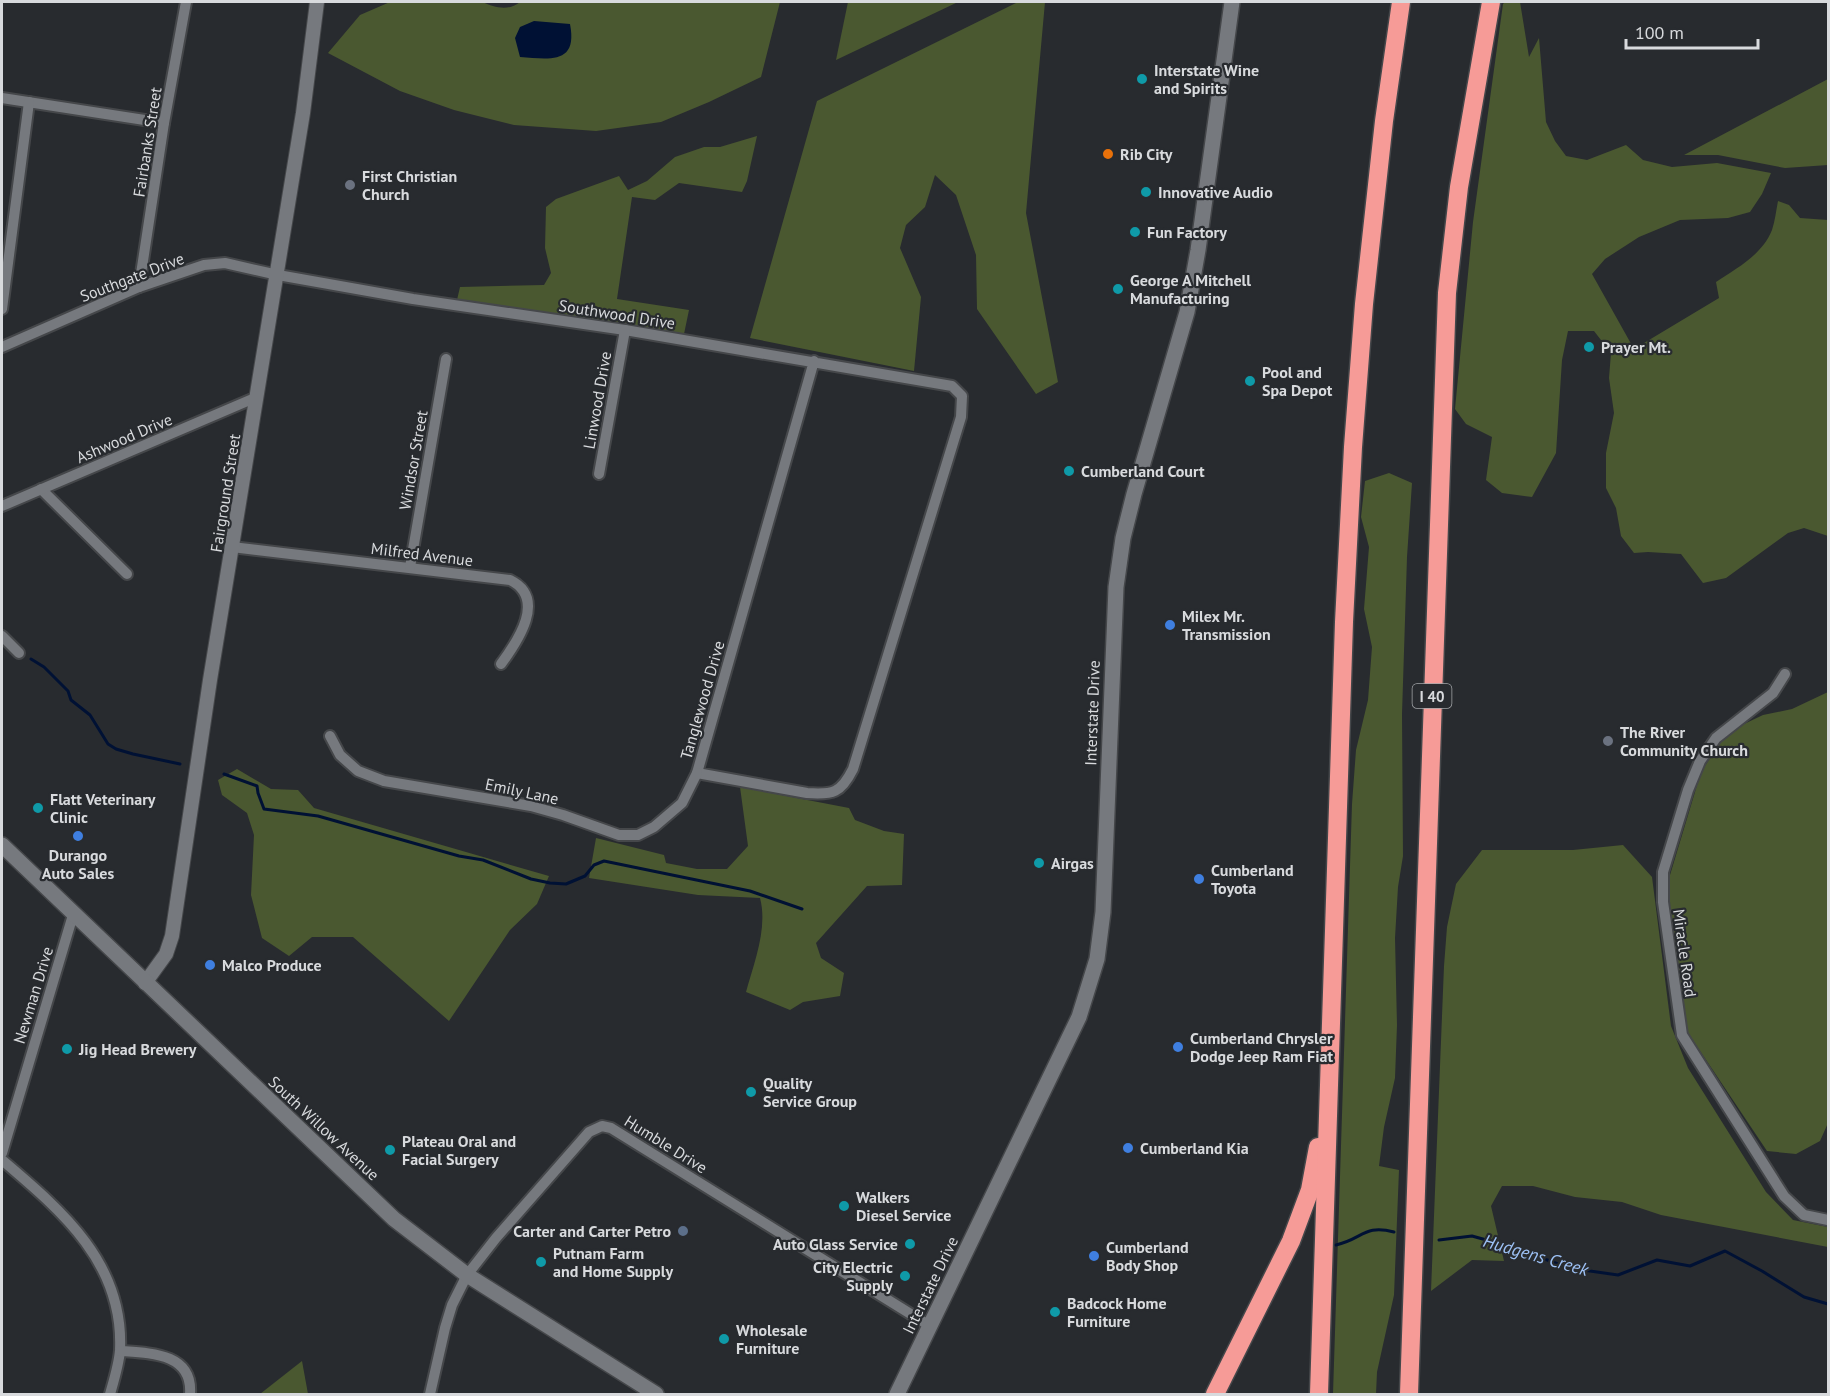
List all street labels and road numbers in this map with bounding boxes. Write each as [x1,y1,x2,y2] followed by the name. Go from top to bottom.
[128,85,166,198] street label: Fairbanks Street
[77,248,187,306] street label: Southgate Drive
[557,295,677,333] street label: Southwood Drive
[579,350,615,450] street label: Linwood Drive
[394,408,432,511] street label: Windsor Street
[73,409,175,467] street label: Ashwood Drive
[206,432,244,554] street label: Fairground Street
[370,538,474,570] street label: Milfred Avenue
[675,638,729,762] street label: Tanglewood Drive
[1080,660,1104,766] street label: Interstate Drive
[1412,684,1452,708] road number: I 40
[484,773,560,809] street label: Emily Lane
[1669,908,1701,998] street label: Miracle Road
[9,944,57,1046] street label: Newman Drive
[264,1072,384,1184] street label: South Willow Avenue
[621,1111,711,1177] street label: Humble Drive
[898,1233,962,1337] street label: Interstate Drive

